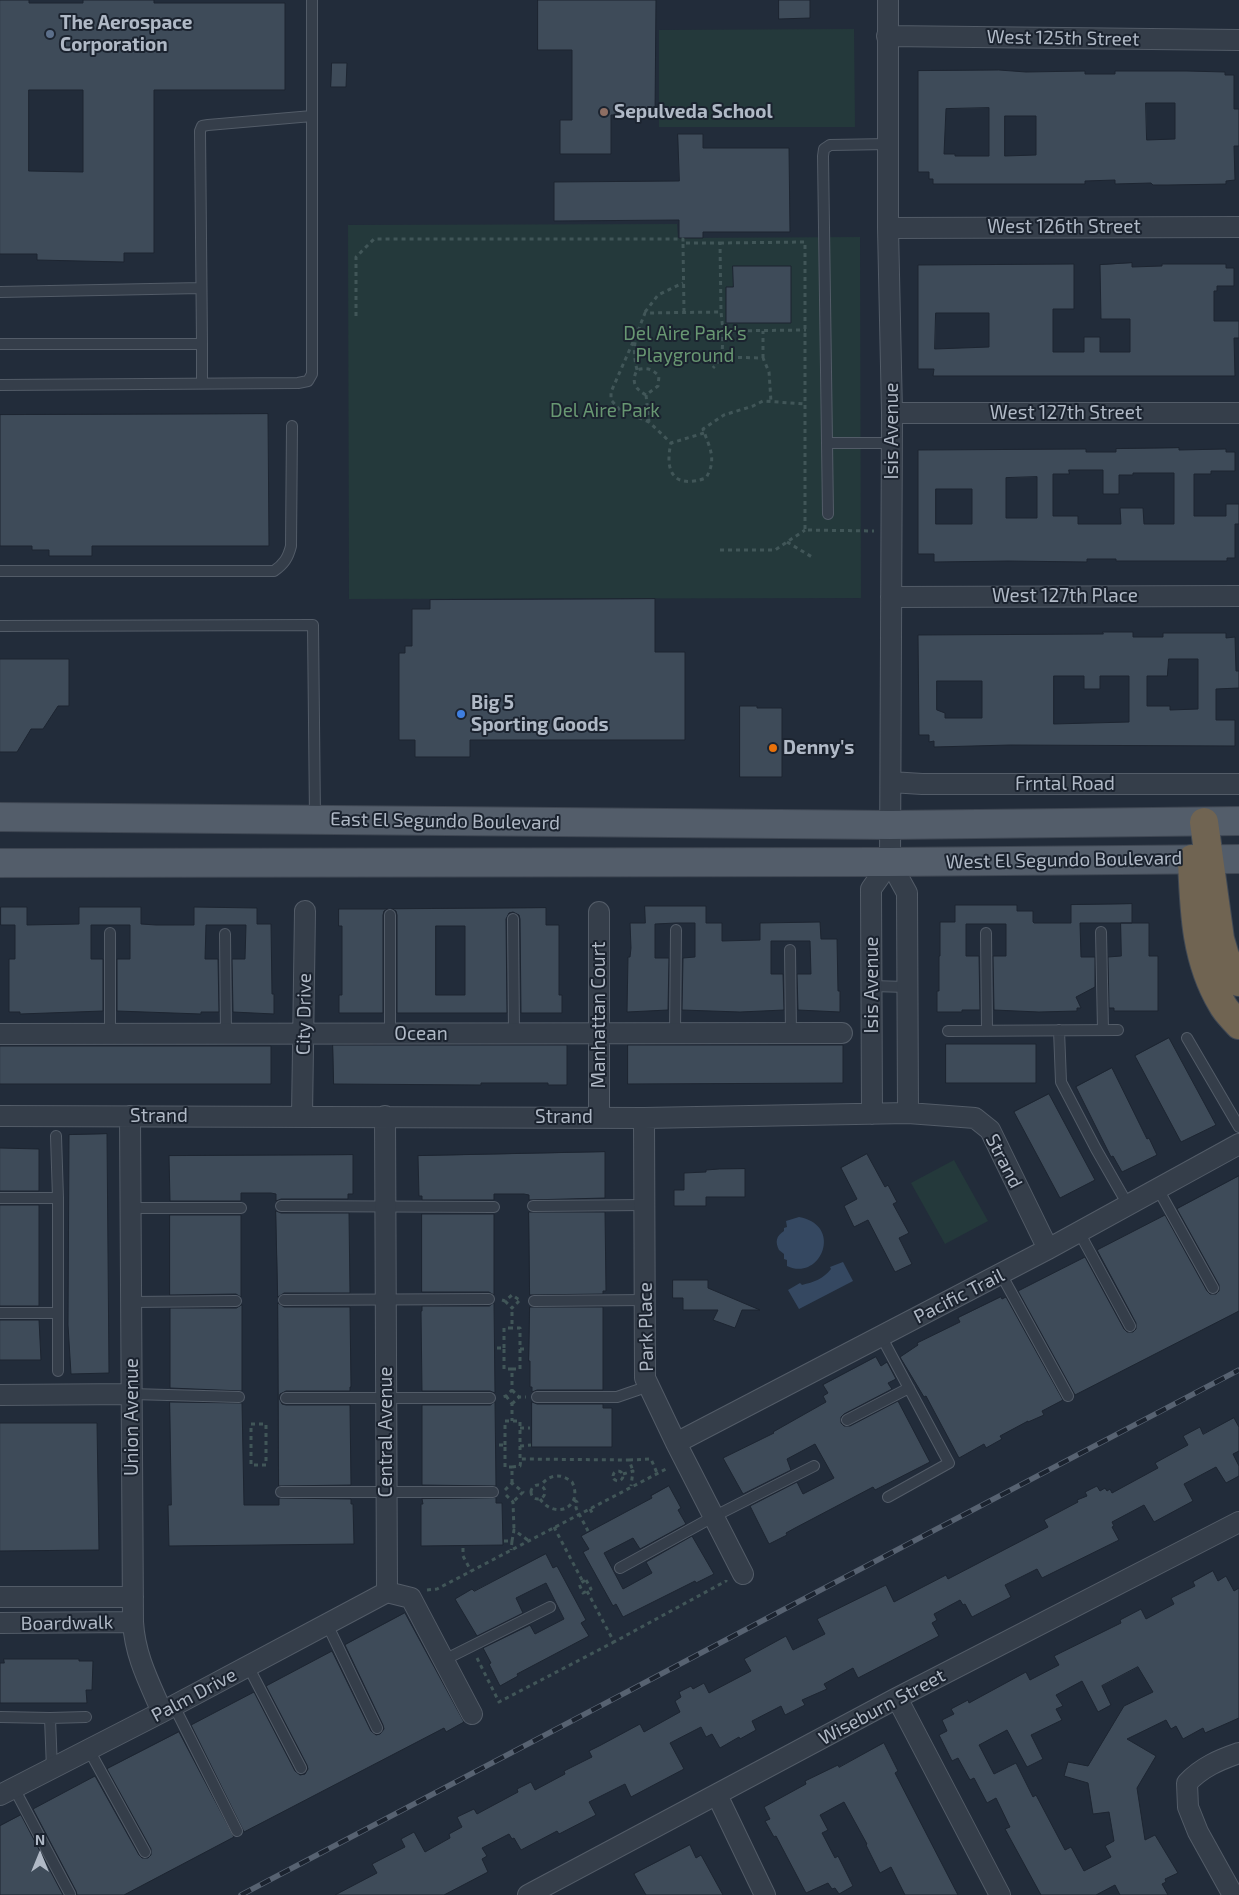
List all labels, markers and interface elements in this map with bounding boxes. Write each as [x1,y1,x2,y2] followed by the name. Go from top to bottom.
[60,12,193,56] place label: The Aerospace Corporation
[986,25,1140,51] street label: West 125th Street
[44,28,56,40] marker: The Aerospace Corporation
[614,101,773,123] place label: Sepulveda School
[598,106,610,118] marker: Sepulveda School
[987,216,1141,238] street label: West 126th Street
[623,323,747,367] park label: Del Aire Park's Playground
[881,383,903,479] street label: Isis Avenue
[550,400,660,422] park label: Del Aire Park
[990,402,1142,424] street label: West 127th Street
[992,585,1138,607] street label: West 127th Place
[471,692,609,736] place label: Big 5 Sporting Goods
[455,708,467,720] marker: Big 5 Sporting Goods
[783,737,854,759] place label: Denny's
[767,742,779,754] marker: Denny's
[1015,773,1115,795] street label: Frntal Road
[330,808,560,834] street label: East El Segundo Boulevard
[945,847,1183,873] street label: West El Segundo Boulevard
[861,937,883,1033] street label: Isis Avenue
[588,941,610,1089] street label: Manhattan Court
[292,973,316,1055] street label: City Drive
[394,1023,448,1045] street label: Ocean
[130,1105,188,1127] street label: Strand
[535,1106,593,1128] street label: Strand
[981,1130,1027,1192] street label: Strand
[910,1264,1008,1328] street label: Pacific Trail
[634,1282,658,1372] street label: Park Place
[121,1358,143,1476] street label: Union Avenue
[375,1367,397,1497] street label: Central Avenue
[20,1611,114,1635] street label: Boardwalk
[148,1663,240,1727] street label: Palm Drive
[815,1664,949,1750] street label: Wiseburn Street
[15,1830,65,1880] north arrow
[35,1831,45,1848] text: N

